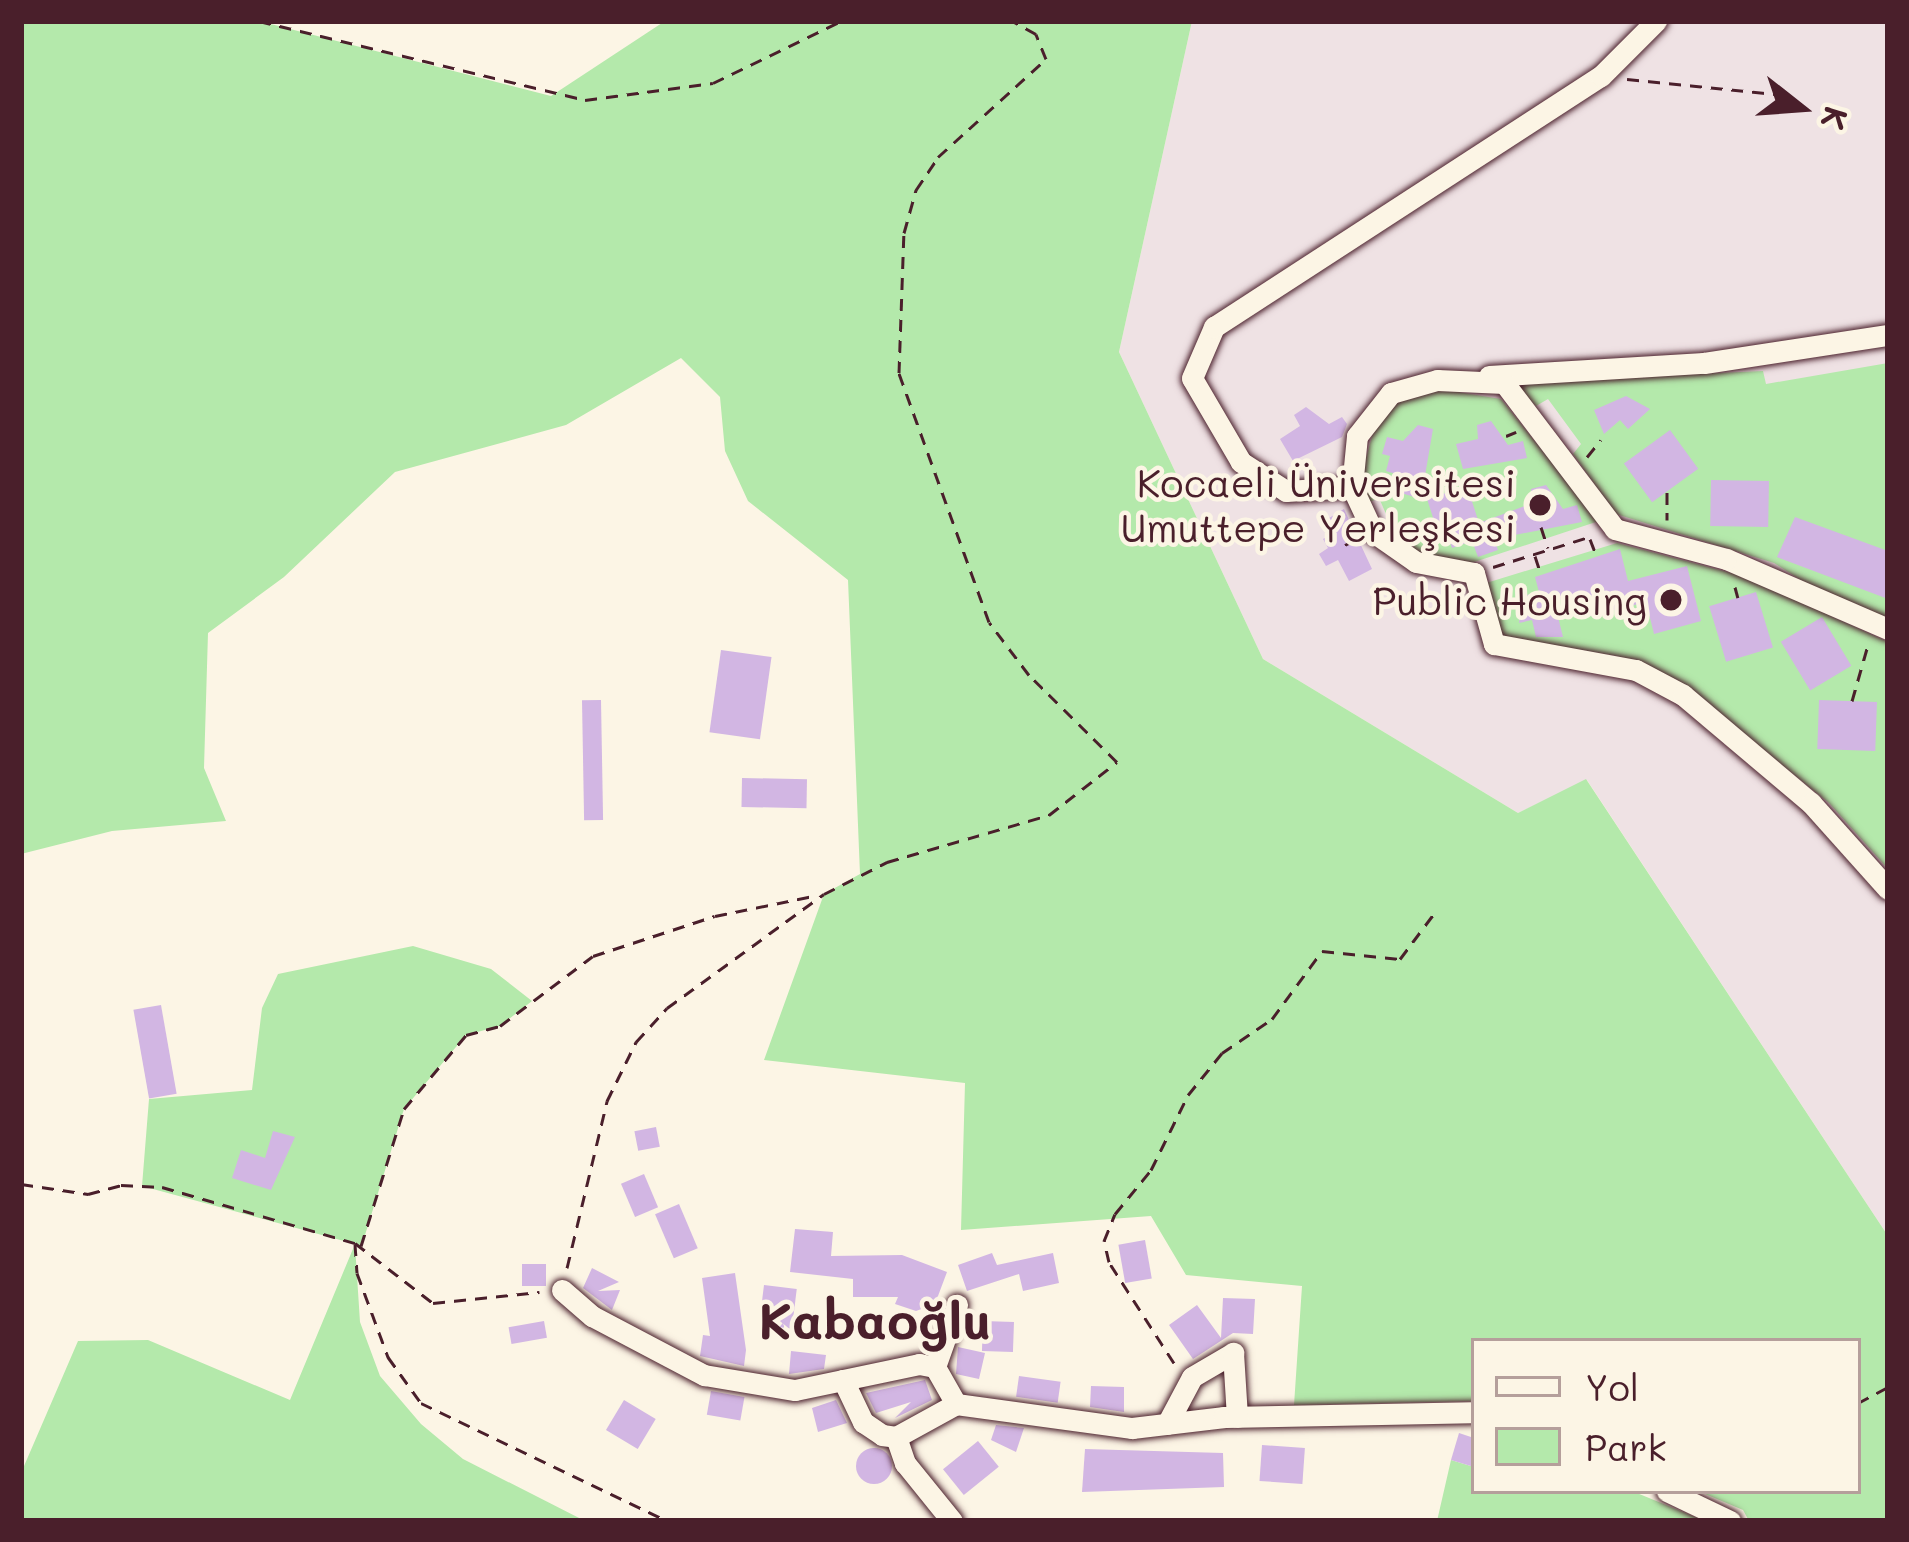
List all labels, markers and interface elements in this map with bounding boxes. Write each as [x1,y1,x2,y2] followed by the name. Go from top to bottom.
[1741,48,1861,168] north arrow
[1812,102,1860,135] text: K
[1121,460,1516,551] place label: Kocaeli Üniversitesi Umuttepe Yerleşkesi
[1527,492,1553,518] marker: Kocaeli Üniversitesi Umuttepe Yerleşkesi
[1372,577,1647,623] place label: Public Housing
[1658,587,1684,613] marker: Public Housing
[759,1288,991,1350] district label: Kabaoğlu
[1471,1338,1861,1494] legend
[1585,1363,1639,1410] text: Yol
[1585,1423,1667,1470] text: Park

